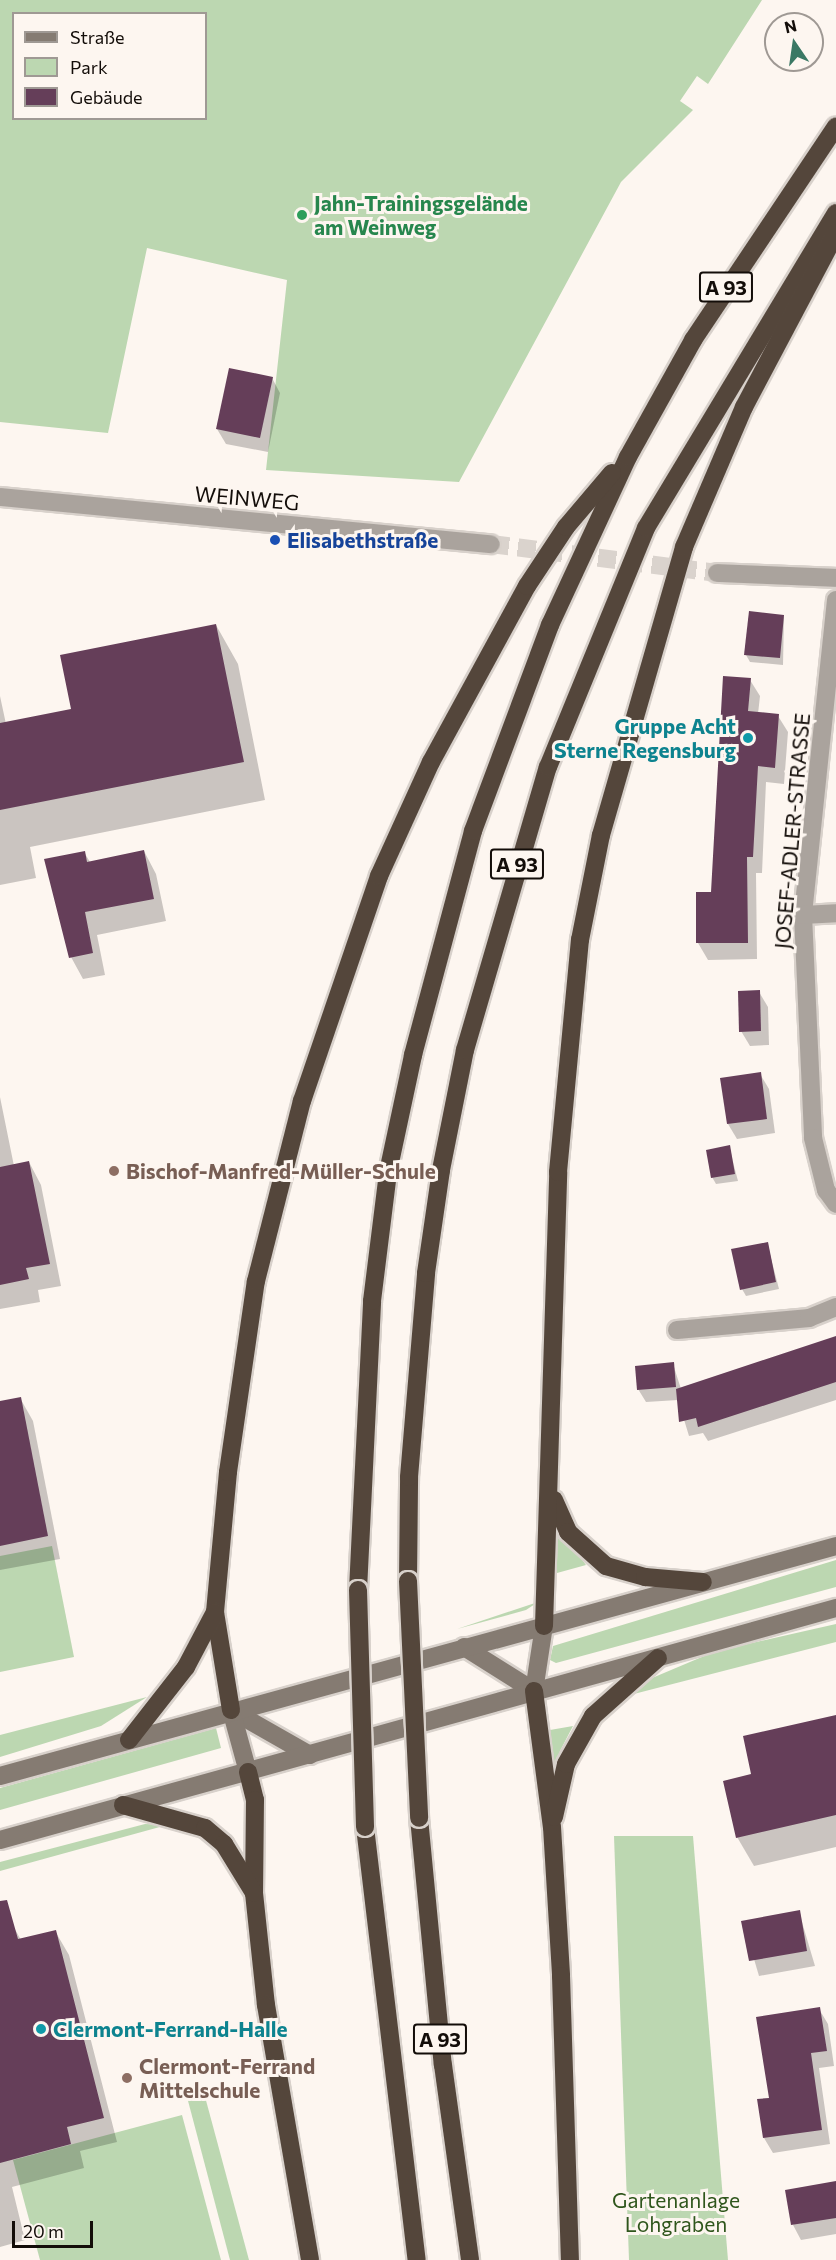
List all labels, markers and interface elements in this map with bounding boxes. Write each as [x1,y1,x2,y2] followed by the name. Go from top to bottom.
[12,12,207,120] legend
[764,12,824,72] north arrow
[782,15,798,37] text: N
[70,26,125,48] text: Straße
[70,56,108,78] text: Park
[70,86,143,108] text: Gebäude
[314,190,528,240] place label: Jahn-Trainingsgelände am Weinweg
[295,208,309,222] marker: Jahn-Trainingsgelände am Weinweg
[698,270,754,304] road number: A 93
[194,481,300,515] street label: WEINWEG
[287,527,438,553] place label: Elisabethstraße
[268,533,282,547] marker: Elisabethstraße
[769,712,815,950] street label: JOSEF-ADLER-STRASSE
[554,713,736,763] place label: Gruppe Acht Sterne Regensburg
[741,731,755,745] marker: Gruppe Acht Sterne Regensburg
[488,847,546,881] road number: A 93
[126,1158,436,1184] place label: Bischof-Manfred-Müller-Schule
[107,1164,121,1178] marker: Bischof-Manfred-Müller-Schule
[53,2016,287,2042] place label: Clermont-Ferrand-Halle
[34,2022,48,2036] marker: Clermont-Ferrand-Halle
[412,2022,468,2056] road number: A 93
[139,2053,315,2103] place label: Clermont-Ferrand Mittelschule
[120,2071,134,2085] marker: Clermont-Ferrand Mittelschule
[612,2187,740,2237] park label: Gartenanlage Lohgraben
[15,2209,96,2247] scale bar
[23,2220,64,2242] text: 20 m

